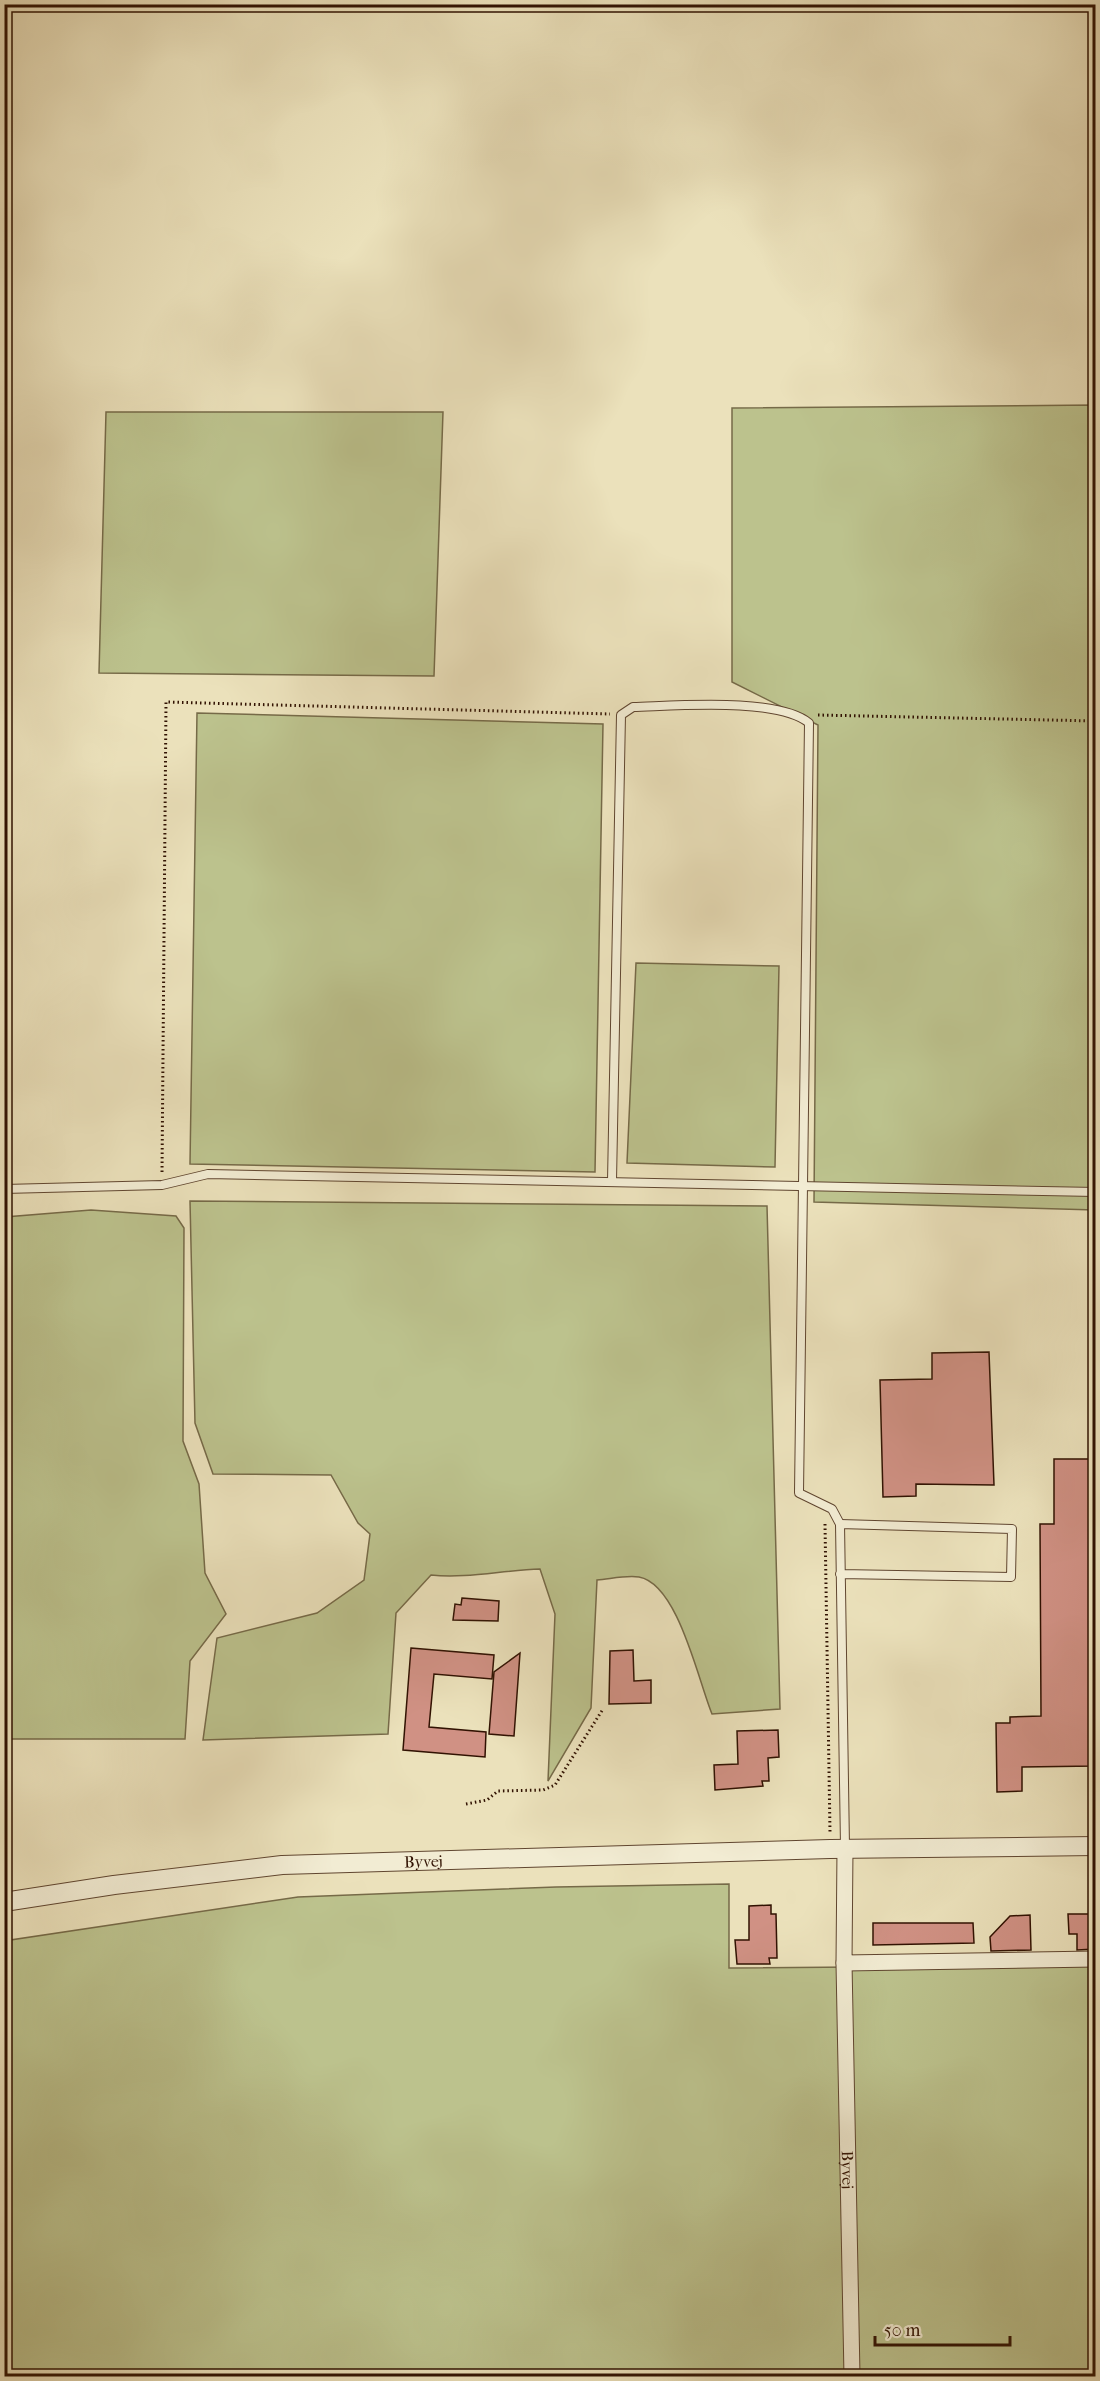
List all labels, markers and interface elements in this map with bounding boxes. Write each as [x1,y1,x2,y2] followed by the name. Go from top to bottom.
[404,1851,443,1871] street label: Byvej
[838,2150,858,2189] street label: Byvej
[875,2309,1010,2347] scale bar
[884,2320,921,2341] text: 50 m

